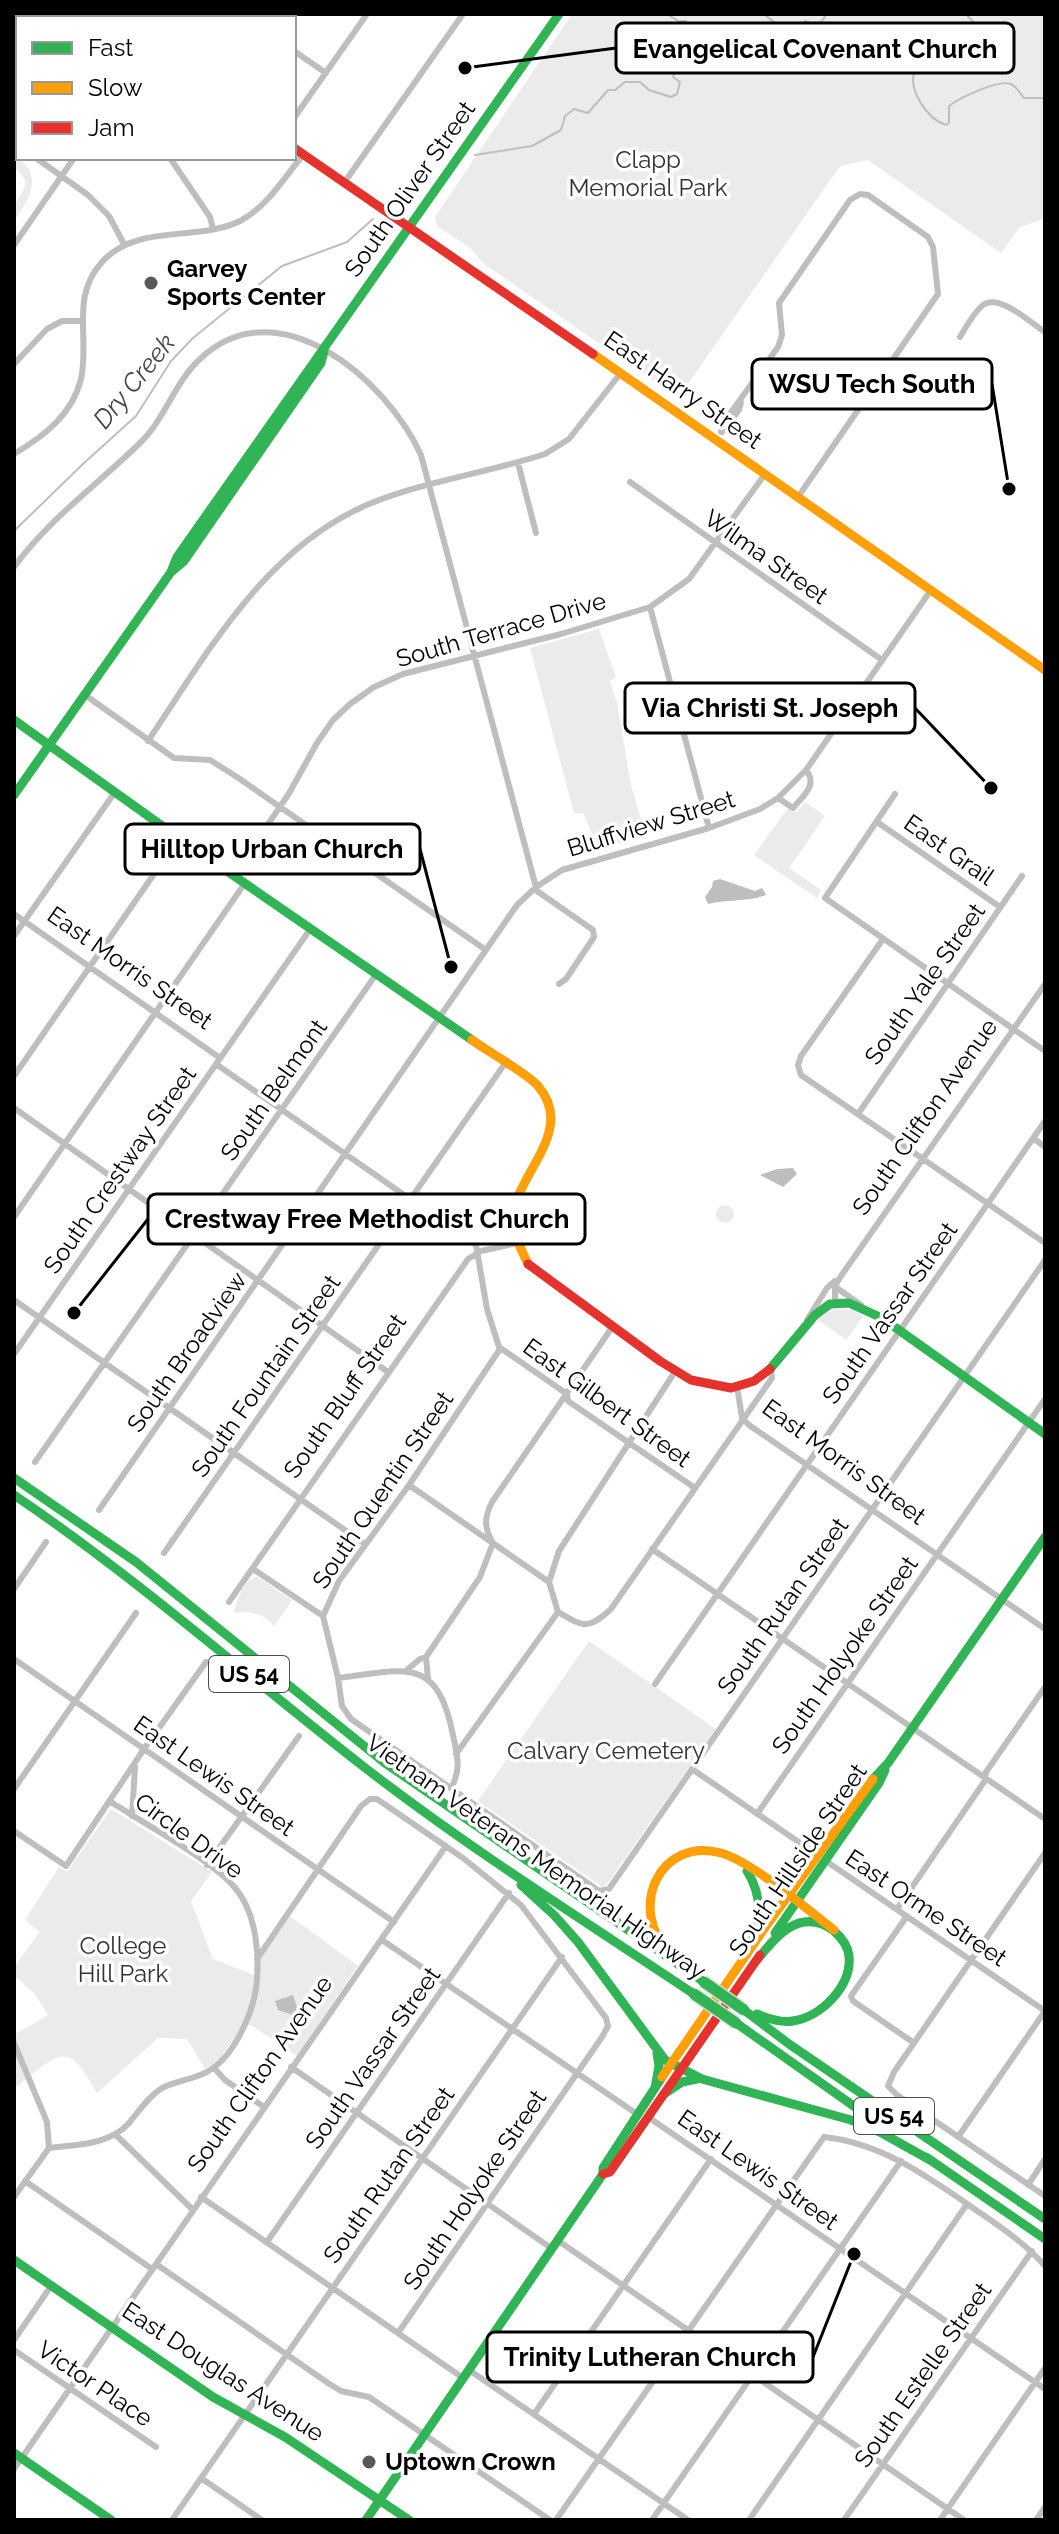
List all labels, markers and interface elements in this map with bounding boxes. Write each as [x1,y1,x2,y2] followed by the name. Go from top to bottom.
[16,16,296,160] legend
[616,23,1014,73] callout: Evangelical Covenant Church
[88,33,133,62] text: Fast
[632,34,998,64] text: Evangelical Covenant Church
[88,73,143,102] text: Slow
[338,95,481,282] street label: South Oliver Street
[88,113,134,142] text: Jam
[569,145,728,202] park label: Clapp Memorial Park
[167,254,325,311] place label: Garvey Sports Center
[142,274,160,292] marker: Garvey Sports Center
[599,324,768,455] street label: East Harry Street
[87,328,181,434] water label: Dry Creek
[752,359,992,409] callout: WSU Tech South
[769,369,975,399] text: WSU Tech South
[699,503,834,610] street label: Wilma Street
[393,586,609,673] street label: South Terrace Drive
[625,683,915,733] callout: Via Christi St. Joseph
[641,693,899,723] text: Via Christi St. Joseph
[563,784,738,863] street label: Bluffview Street
[898,808,1000,891] street label: East Grail
[125,824,420,874] callout: Hilltop Urban Church
[140,834,404,864] text: Hilltop Urban Church
[858,897,991,1070] street label: South Yale Street
[42,900,218,1035] street label: East Morris Street
[214,1013,333,1166] street label: South Belmont
[846,1013,1003,1220] street label: South Clifton Avenue
[37,1060,202,1279] street label: South Crestway Street
[148,1194,585,1244] callout: Crestway Free Methodist Church
[165,1204,569,1234] text: Crestway Free Methodist Church
[816,1216,963,1409] street label: South Vassar Street
[121,1266,253,1437] street label: South Broadview
[185,1269,346,1482] street label: South Fountain Street
[277,1308,412,1484] street label: South Bluff Street
[518,1332,697,1473] street label: East Gilbert Street
[306,1386,459,1594] street label: South Quentin Street
[757,1393,932,1531] street label: East Morris Street
[711,1512,854,1700] street label: South Rutan Street
[765,1550,924,1759] street label: South Holyoke Street
[209,1656,289,1692] road number: US 54
[128,1709,300,1842] street label: East Lewis Street
[361,1728,712,1985] street label: Vietnam Veterans Memorial Highway
[507,1736,705,1765] park label: Calvary Cemetery
[722,1758,873,1961] street label: South Hillside Street
[129,1787,249,1885] street label: Circle Drive
[840,1843,1013,1972] street label: East Orme Street
[78,1931,168,1988] park label: College Hill Park
[299,1961,446,2154] street label: South Vassar Street
[181,1970,338,2177] street label: South Clifton Avenue
[317,2081,460,2269] street label: South Rutan Street
[397,2084,552,2295] street label: South Holyoke Street
[854,2098,934,2134] road number: US 54
[672,2103,844,2236] street label: East Lewis Street
[848,2277,997,2473] street label: South Estelle Street
[117,2296,330,2448] street label: East Douglas Avenue
[487,2332,813,2382] callout: Trinity Lutheran Church
[32,2335,158,2433] street label: Victor Place
[504,2342,796,2372] text: Trinity Lutheran Church
[385,2447,556,2476] place label: Uptown Crown
[360,2453,378,2471] marker: Uptown Crown

